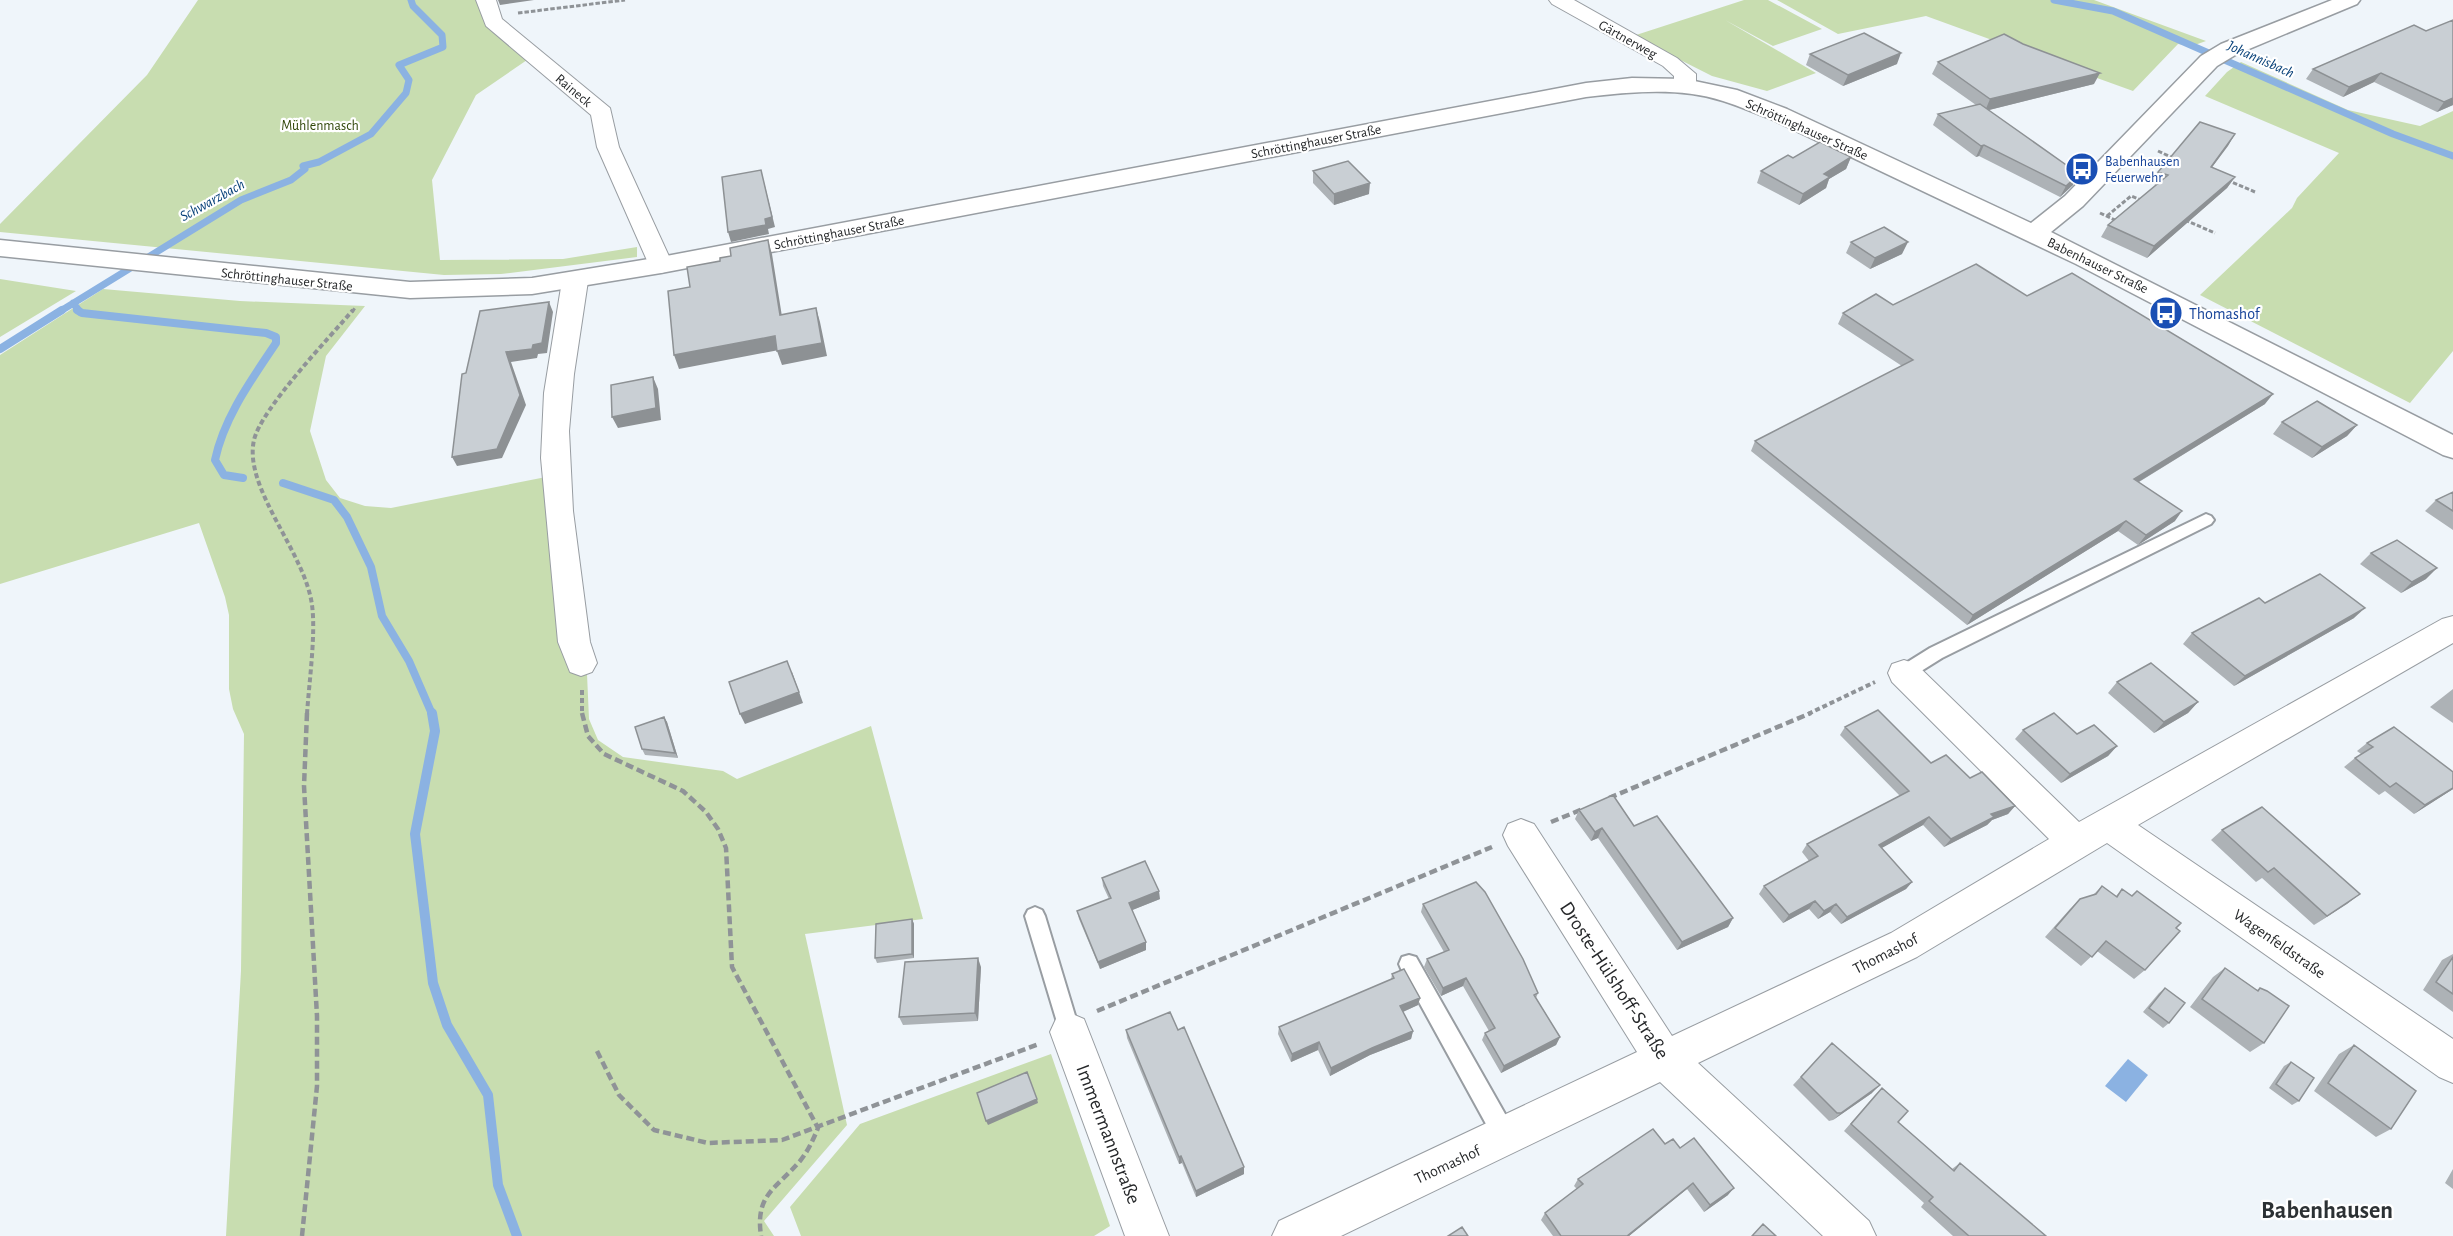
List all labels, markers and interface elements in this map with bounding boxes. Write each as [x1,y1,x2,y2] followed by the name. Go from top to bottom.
[1596,18,1659,62] street label: Gärtnerweg
[2224,38,2296,81] water label: Johannisbach
[552,72,595,110] street label: Raineck
[1743,97,1870,163] street label: Schröttinghauser Straße
[281,119,359,133] park label: Mühlenmasch
[1250,123,1382,161] street label: Schröttinghauser Straße
[2064,151,2100,187] bus stop icon: Babenhausen Feuerwehr
[2105,155,2180,185] place label: Babenhausen Feuerwehr
[177,177,247,224] water label: Schwarzbach
[773,214,905,252] street label: Schröttinghauser Straße
[2045,235,2150,296] street label: Babenhauser Straße
[220,266,353,294] street label: Schröttinghauser Straße
[2148,295,2184,331] bus stop icon: Thomashof
[2189,306,2261,322] place label: Thomashof
[1556,898,1672,1063] street label: Droste-Hülshoff-Straße
[2231,906,2328,981] street label: Wagenfeldstraße
[1850,930,1922,977] street label: Thomashof
[1072,1062,1144,1207] street label: Immermannstraße
[1412,1142,1484,1187] street label: Thomashof
[2261,1199,2393,1223] district label: Babenhausen

